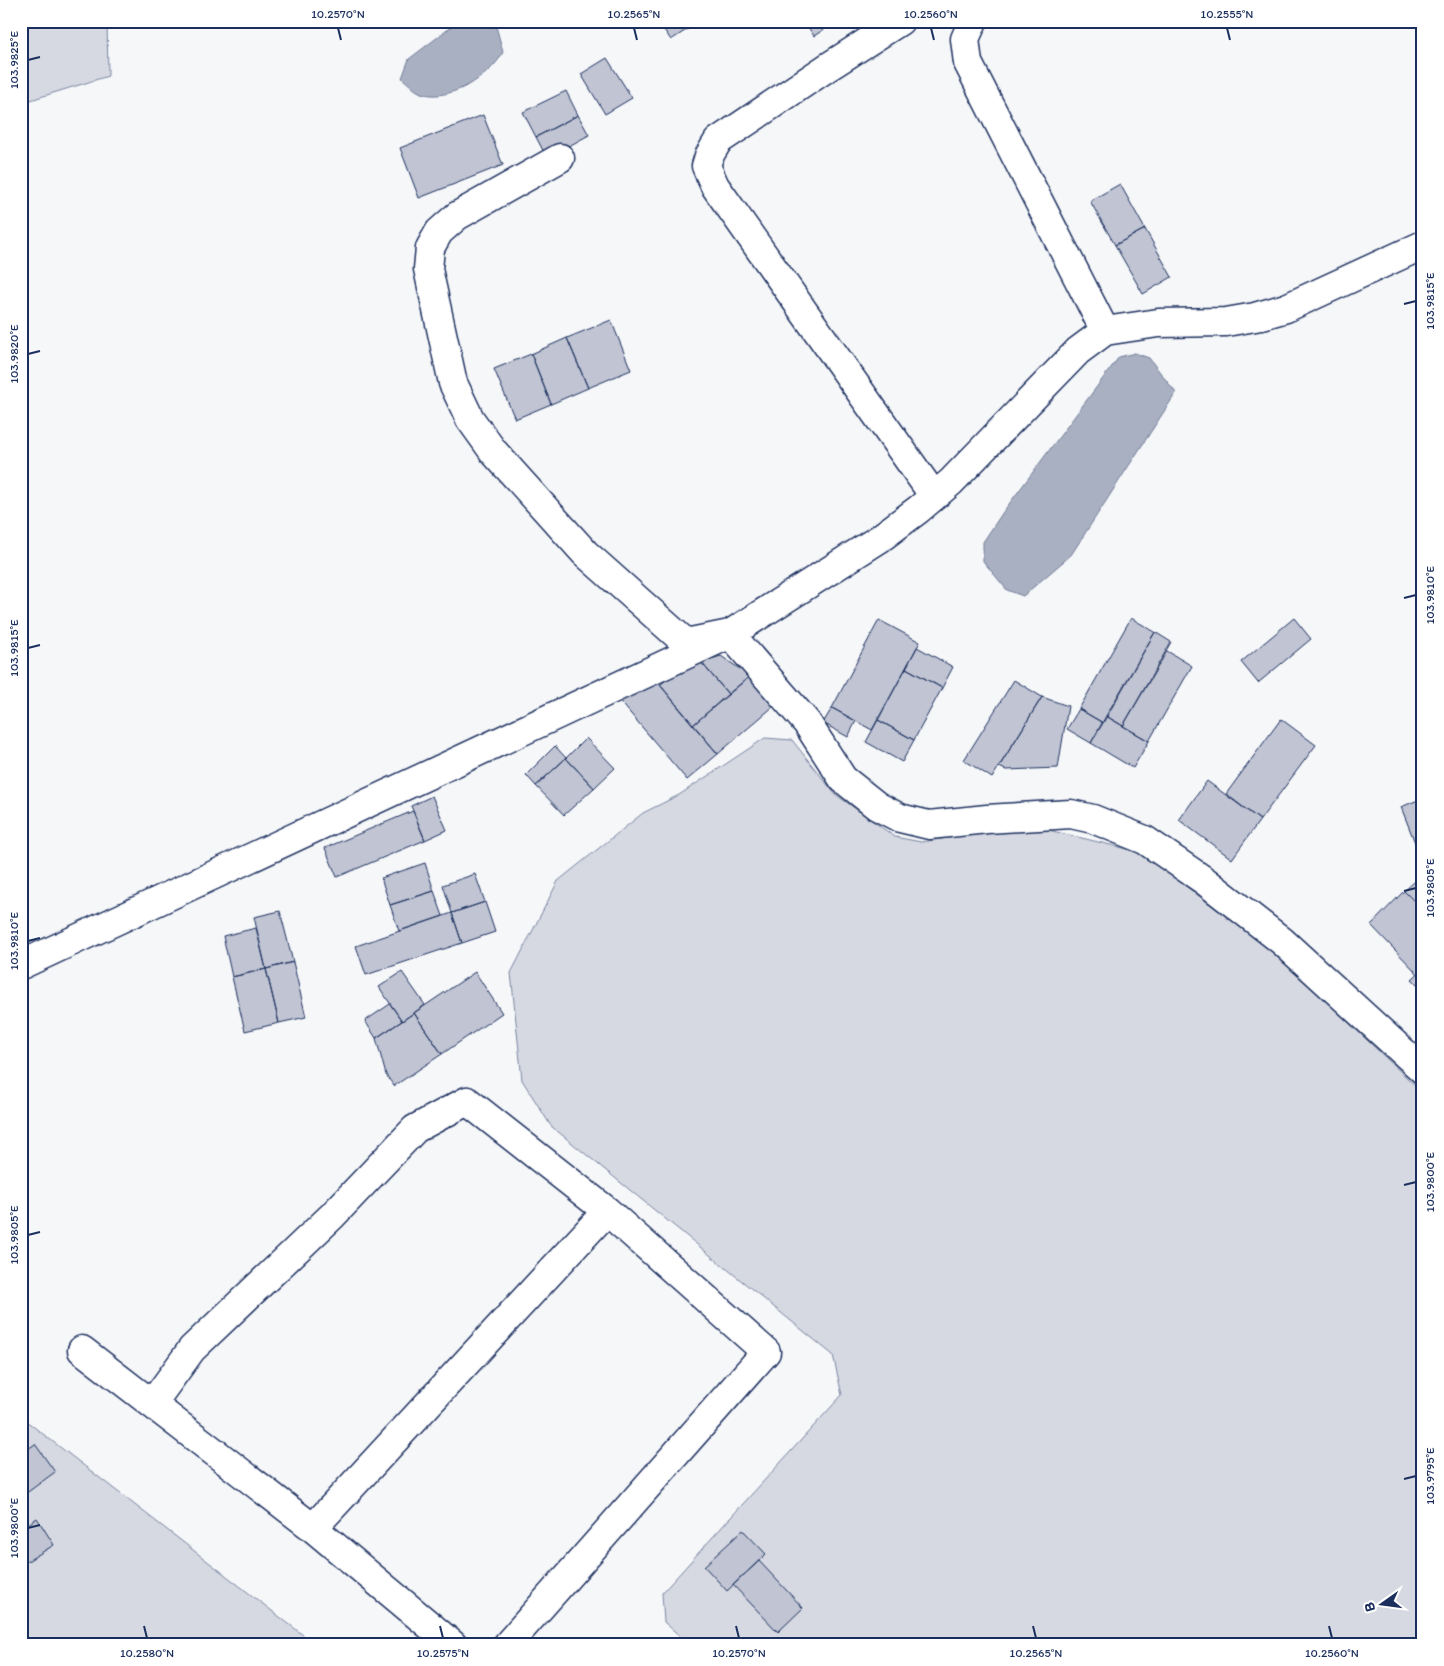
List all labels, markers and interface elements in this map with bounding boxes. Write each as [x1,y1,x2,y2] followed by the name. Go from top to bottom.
[311,7,365,21] text: 10.2570°N
[608,7,660,21] text: 10.2565°N
[904,7,958,21] text: 10.2560°N
[1201,7,1253,21] text: 10.2555°N
[7,31,21,89] text: 103.9825°E
[1423,272,1437,330] text: 103.9815°E
[7,324,21,384] text: 103.9820°E
[1423,565,1437,624] text: 103.9810°E
[7,619,21,677] text: 103.9815°E
[1423,858,1437,918] text: 103.9805°E
[7,911,21,970] text: 103.9810°E
[1423,1152,1437,1212] text: 103.9800°E
[7,1205,21,1265] text: 103.9805°E
[1423,1447,1437,1505] text: 103.9795°E
[7,1498,21,1558] text: 103.9800°E
[1356,1578,1406,1628] north arrow
[1361,1601,1379,1613] text: B
[120,1646,174,1660] text: 10.2580°N
[417,1646,469,1660] text: 10.2575°N
[712,1646,766,1660] text: 10.2570°N
[1010,1646,1062,1660] text: 10.2565°N
[1305,1646,1359,1660] text: 10.2560°N

